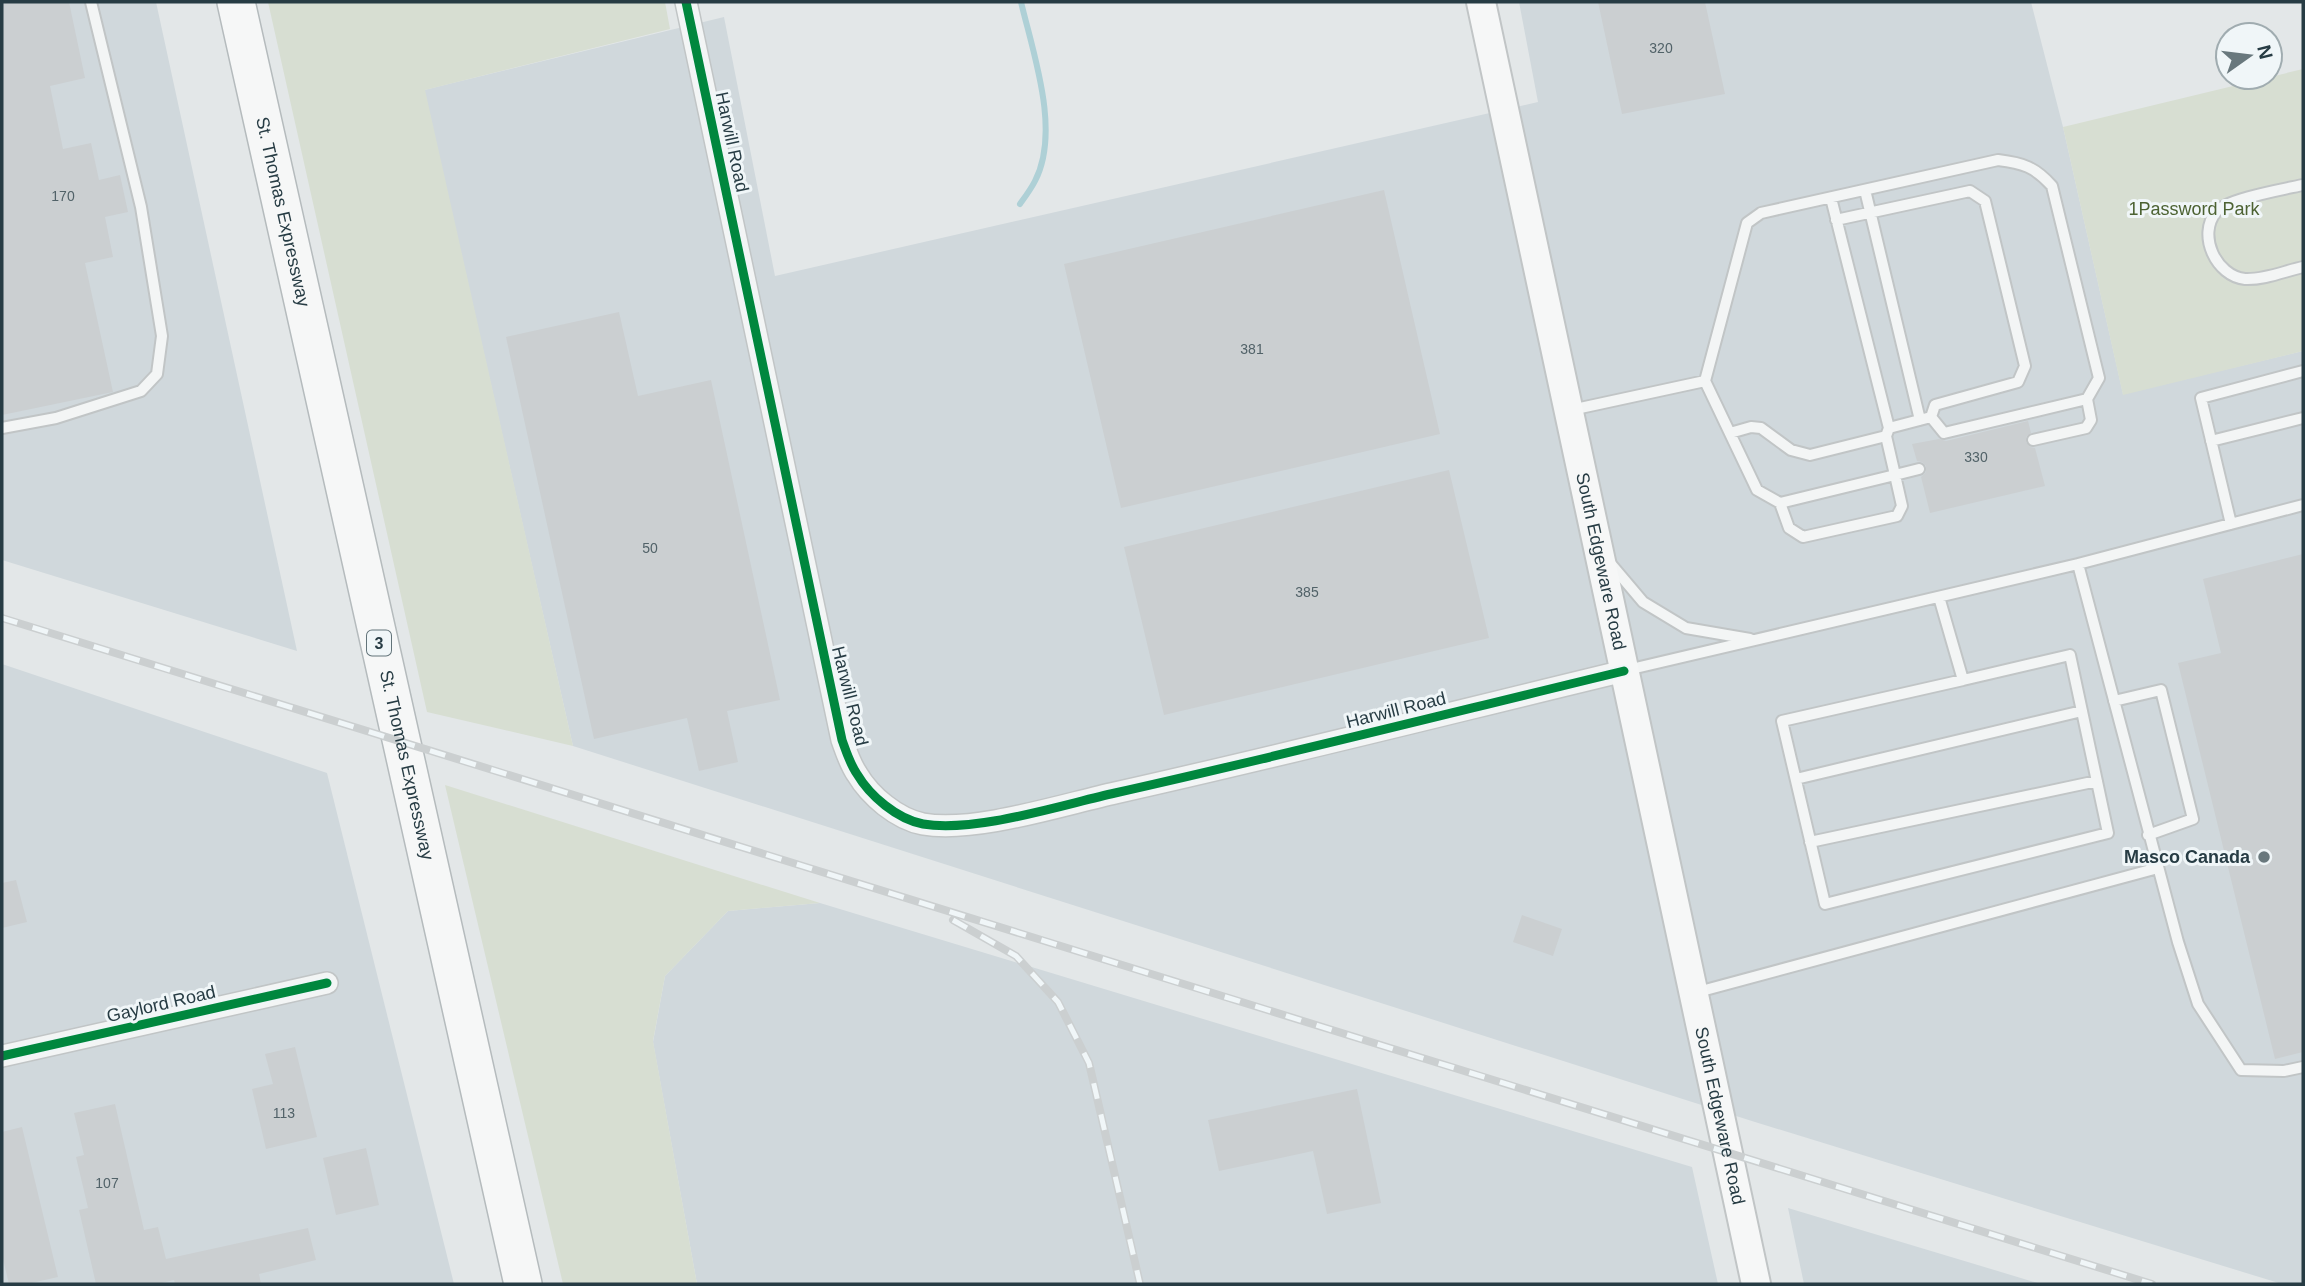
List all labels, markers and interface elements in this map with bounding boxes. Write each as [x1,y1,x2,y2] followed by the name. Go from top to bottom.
[2214,21,2284,91] north arrow
[1649,40,1673,56] house number: 320
[2253,43,2277,61] text: N
[712,90,752,194] street label: Harwill Road
[252,115,314,309] street label: St. Thomas Expressway
[51,188,75,204] house number: 170
[2128,199,2261,219] park label: 1Password Park
[1240,341,1264,357] house number: 381
[1964,449,1988,465] house number: 330
[1572,471,1630,652] street label: South Edgeware Road
[642,540,658,556] house number: 50
[1295,584,1319,600] house number: 385
[367,630,391,656] road number: 3
[828,644,872,748] street label: Harwill Road
[376,668,438,862] street label: St. Thomas Expressway
[1344,688,1448,732] street label: Harwill Road
[2124,847,2251,867] place label: Masco Canada
[2256,849,2272,865] marker: Masco Canada
[105,982,217,1026] street label: Gaylord Road
[1691,1025,1749,1206] street label: South Edgeware Road
[273,1105,295,1121] house number: 113
[95,1175,119,1191] house number: 107

